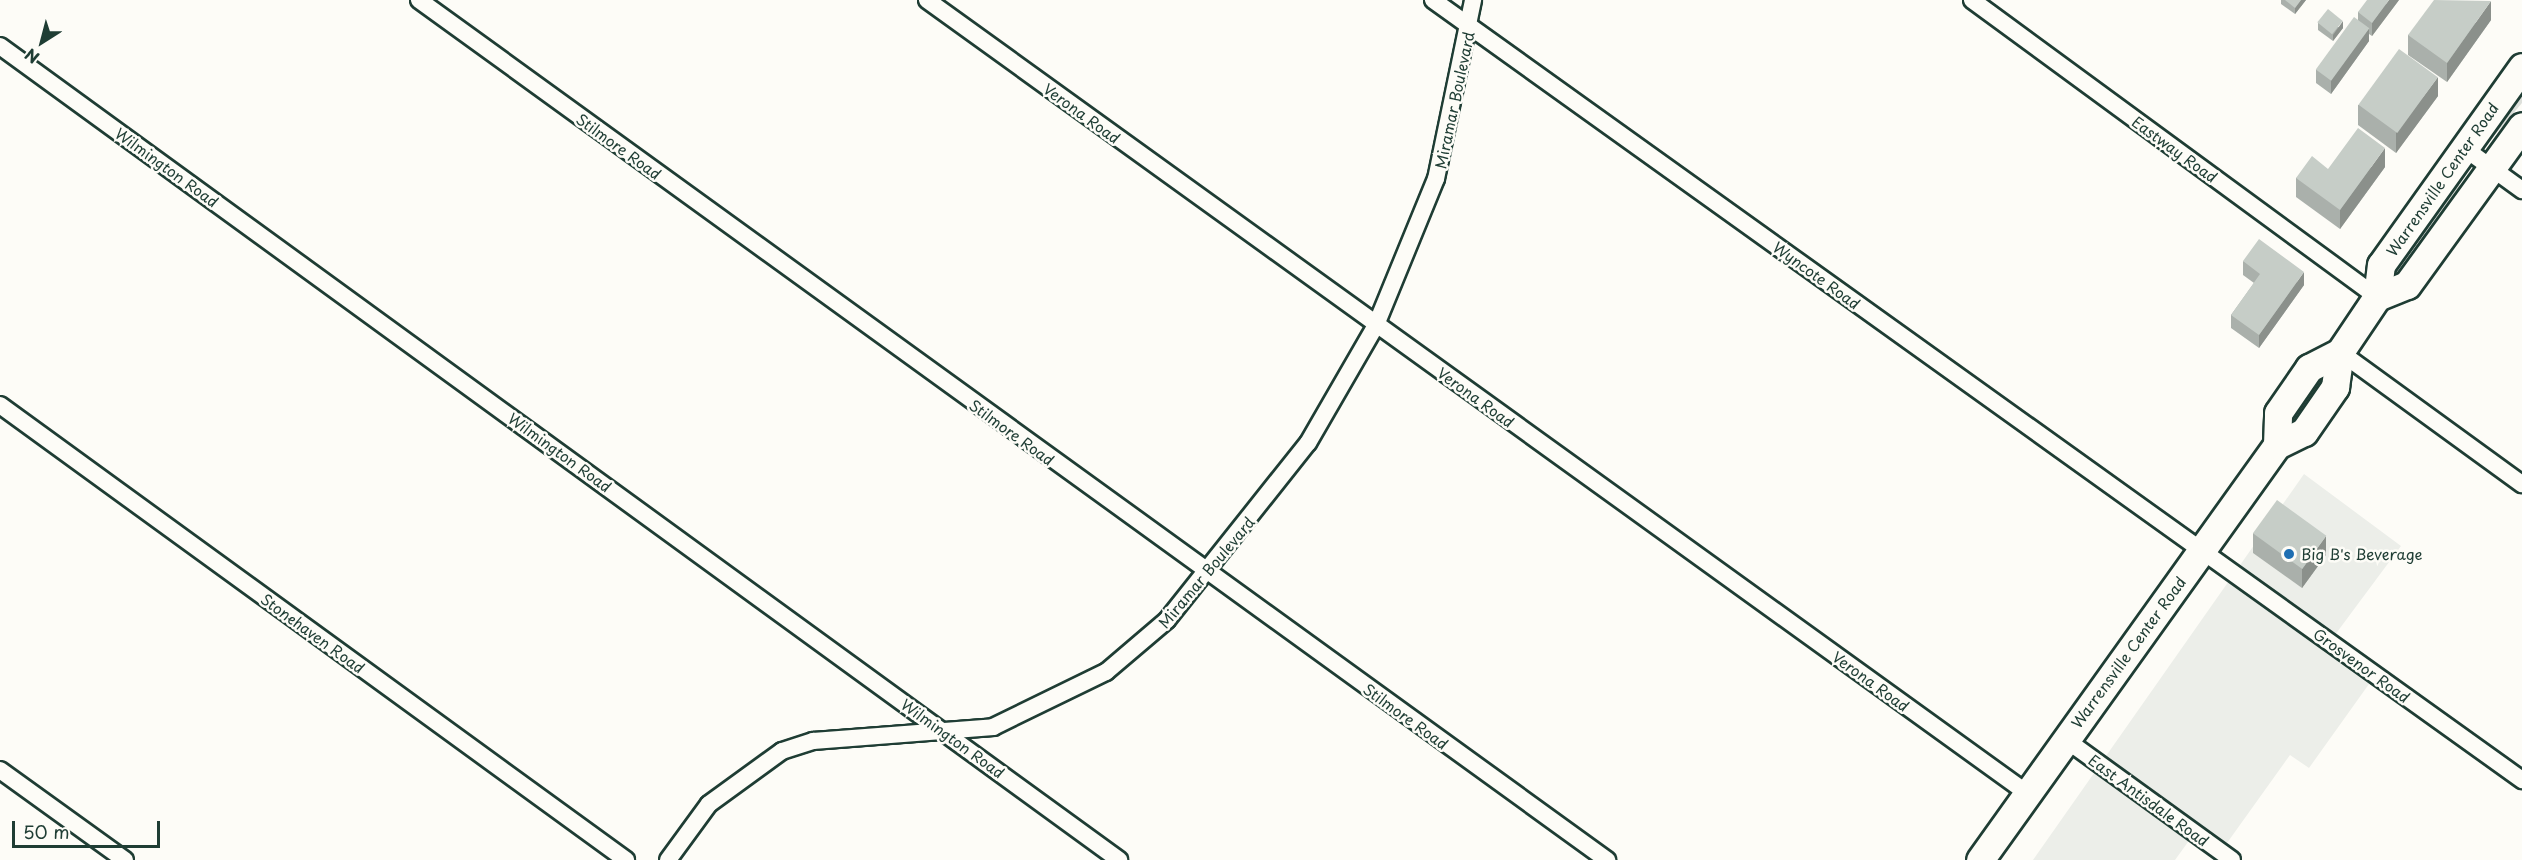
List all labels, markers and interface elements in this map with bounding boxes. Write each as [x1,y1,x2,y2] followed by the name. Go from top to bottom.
[12,12,72,72] north arrow
[1431,29,1477,171] street label: Miramar Boulevard
[19,43,44,70] text: N
[1040,79,1124,147] street label: Verona Road
[2382,98,2502,260] street label: Warrensville Center Road
[573,109,665,183] street label: Stilmore Road
[2129,112,2221,186] street label: Eastway Road
[112,124,222,210] street label: Wilmington Road
[1770,237,1864,313] street label: Wyncote Road
[1434,363,1518,431] street label: Verona Road
[966,395,1058,469] street label: Stilmore Road
[505,409,615,495] street label: Wilmington Road
[1154,512,1258,632] street label: Miramar Boulevard
[2301,545,2421,563] place label: Big B's Beverage
[2282,547,2296,561] marker: Big B's Beverage
[2067,572,2189,732] street label: Warrensville Center Road
[258,589,368,677] street label: Stonehaven Road
[2310,624,2414,706] street label: Grosvenor Road
[1829,647,1913,715] street label: Verona Road
[1360,679,1452,753] street label: Stilmore Road
[898,695,1008,781] street label: Wilmington Road
[2085,750,2213,850] street label: East Antisdale Road
[15,809,164,847] scale bar
[23,818,70,845] text: 50 m

